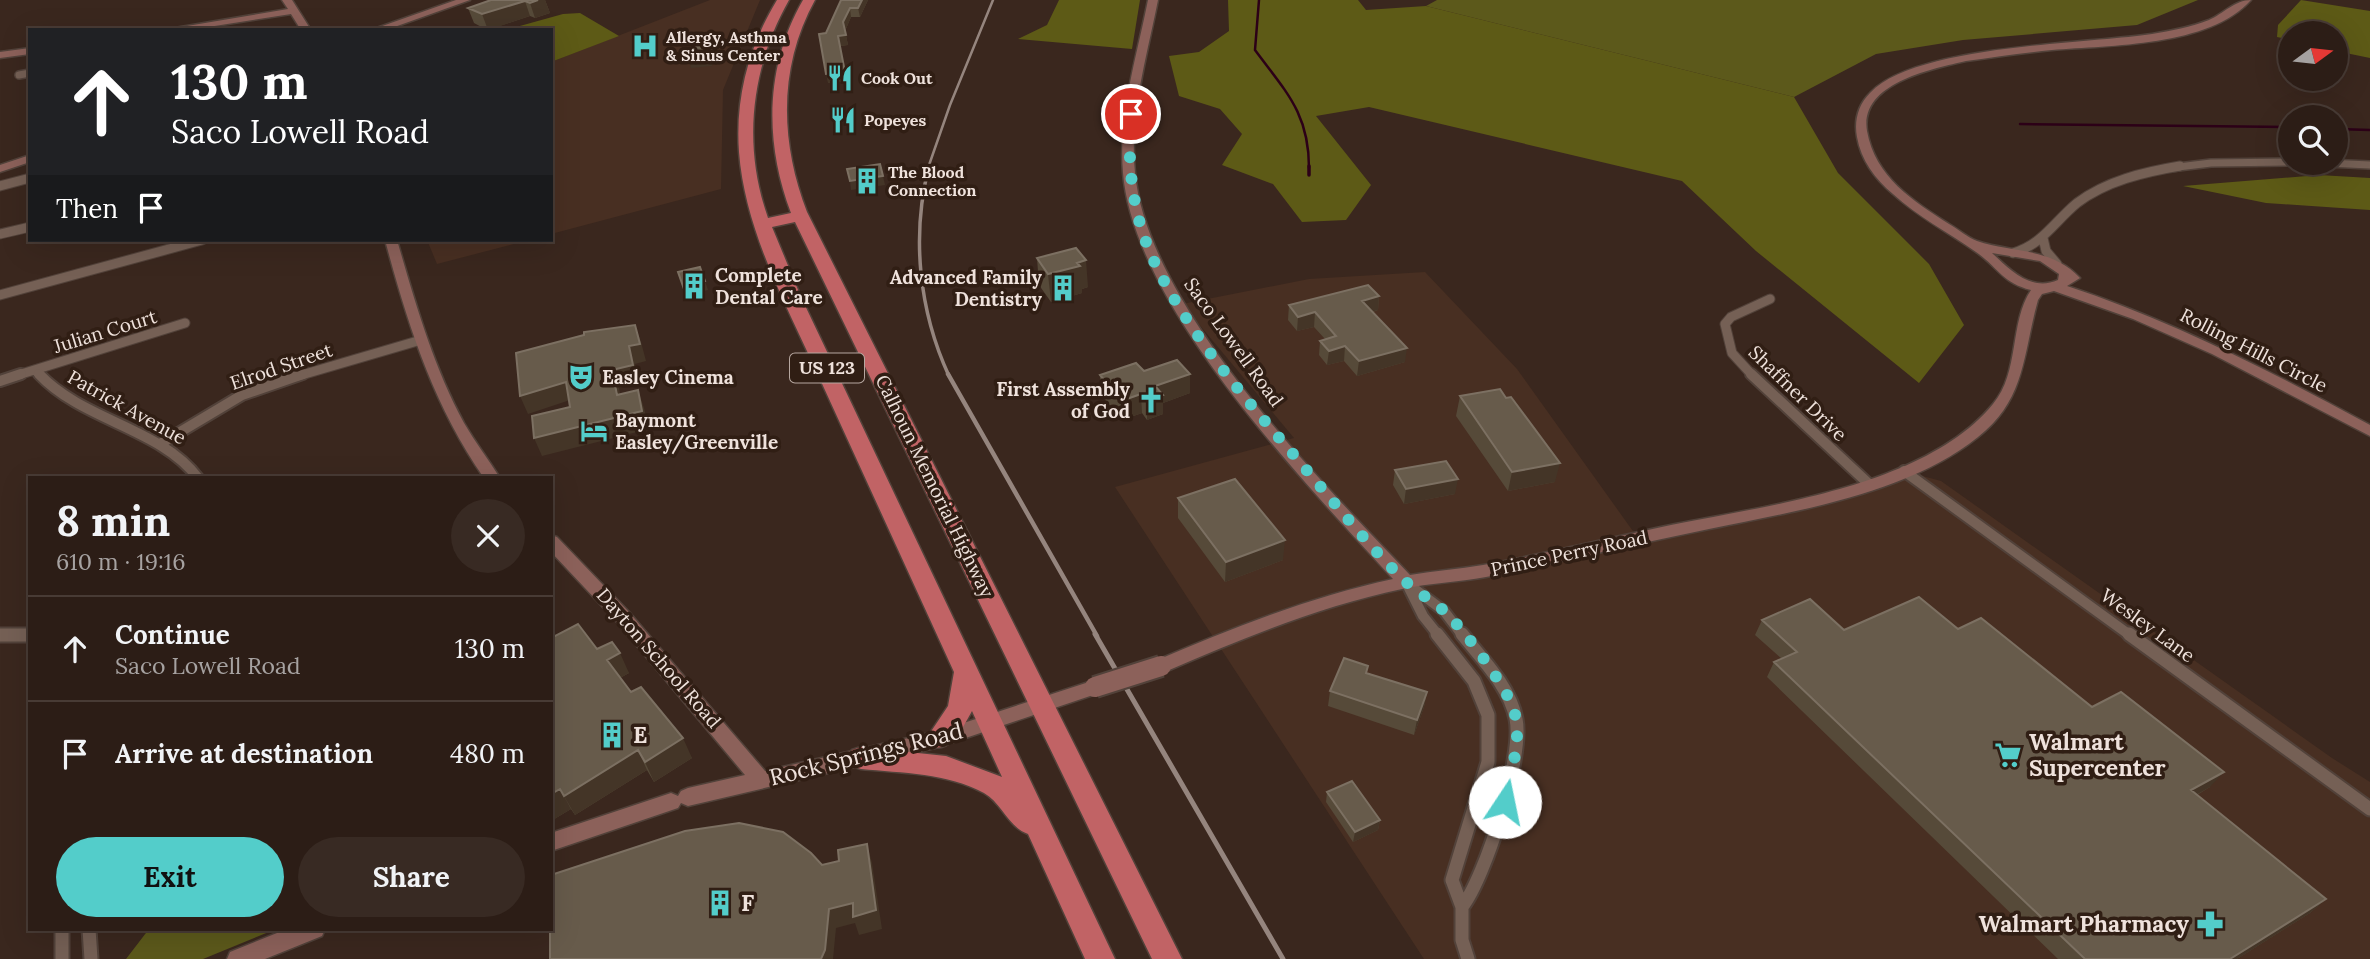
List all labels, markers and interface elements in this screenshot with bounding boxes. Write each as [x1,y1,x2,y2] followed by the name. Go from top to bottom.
[2278,21,2348,91] north arrow
[2278,21,2348,175] map controls
[666,27,787,65] place label: Allergy, Asthma & Sinus Center
[630,31,660,61] hospital icon: Allergy, Asthma & Sinus Center
[171,50,307,112] text: 130 m
[56,56,147,147] icon: ahead
[825,63,855,93] restaurant icon: Cook Out
[861,68,933,88] place label: Cook Out
[1101,84,1161,144] pin
[1112,95,1150,133] icon: arrive
[828,105,858,135] restaurant icon: Popeyes
[2278,105,2348,175] button: search
[864,110,926,130] place label: Popeyes
[171,111,429,152] text: Saco Lowell Road
[888,162,976,200] place label: The Blood Connection
[852,166,882,196] building icon: The Blood Connection
[132,189,170,227] icon: arrive
[56,192,118,225] text: Then
[715,263,823,309] place label: Complete Dental Care
[890,265,1043,311] place label: Advanced Family Dentistry
[679,271,709,301] building icon: Complete Dental Care
[1048,273,1078,303] building icon: Advanced Family Dentistry
[1179,273,1289,411] street label: Saco Lowell Road
[2176,303,2332,397] street label: Rolling Hills Circle
[49,304,160,358] street label: Julian Court
[227,337,336,395] street label: Elrod Street
[1744,340,1852,446] street label: Shaffner Drive
[790,354,864,382] road number: US 123
[566,362,596,392] theatre icon: Easley Cinema
[64,365,190,449] street label: Patrick Avenue
[602,365,734,389] place label: Easley Cinema
[871,371,999,601] street label: Calhoun Memorial Highway
[996,377,1131,423] place label: First Assembly of God
[1136,385,1166,415] church icon: First Assembly of God
[615,408,778,455] place label: Baymont Easley/Greenville
[579,416,609,446] hotel icon: Baymont Easley/Greenville
[56,494,170,548] text: 8 min
[451,499,525,573] button: close
[1489,525,1649,581] street label: Prince Perry Road
[56,547,186,576] text: 610 m · 19:16
[592,583,726,733] street label: Dayton School Road
[2096,583,2200,667] street label: Wesley Lane
[115,618,230,651] text: Continue
[56,630,94,668] icon: ahead
[455,632,525,665] text: 130 m
[115,651,301,680] text: Saco Lowell Road
[766,715,966,792] street label: Rock Springs Road
[597,720,627,750] building icon: E
[633,720,647,749] place label: E
[2029,727,2166,782] place label: Walmart Supercenter
[56,735,94,773] icon: arrive
[115,737,373,770] text: Arrive at destination
[450,737,525,770] text: 480 m
[1993,740,2023,770] supermarket icon: Walmart Supercenter
[1468,765,1542,839] position arrow
[56,837,284,917] button: Exit
[298,837,525,917] button: Share
[705,888,735,918] building icon: F
[741,888,754,917] place label: F
[1978,909,2189,938] place label: Walmart Pharmacy
[2195,909,2225,939] pharmacy icon: Walmart Pharmacy

